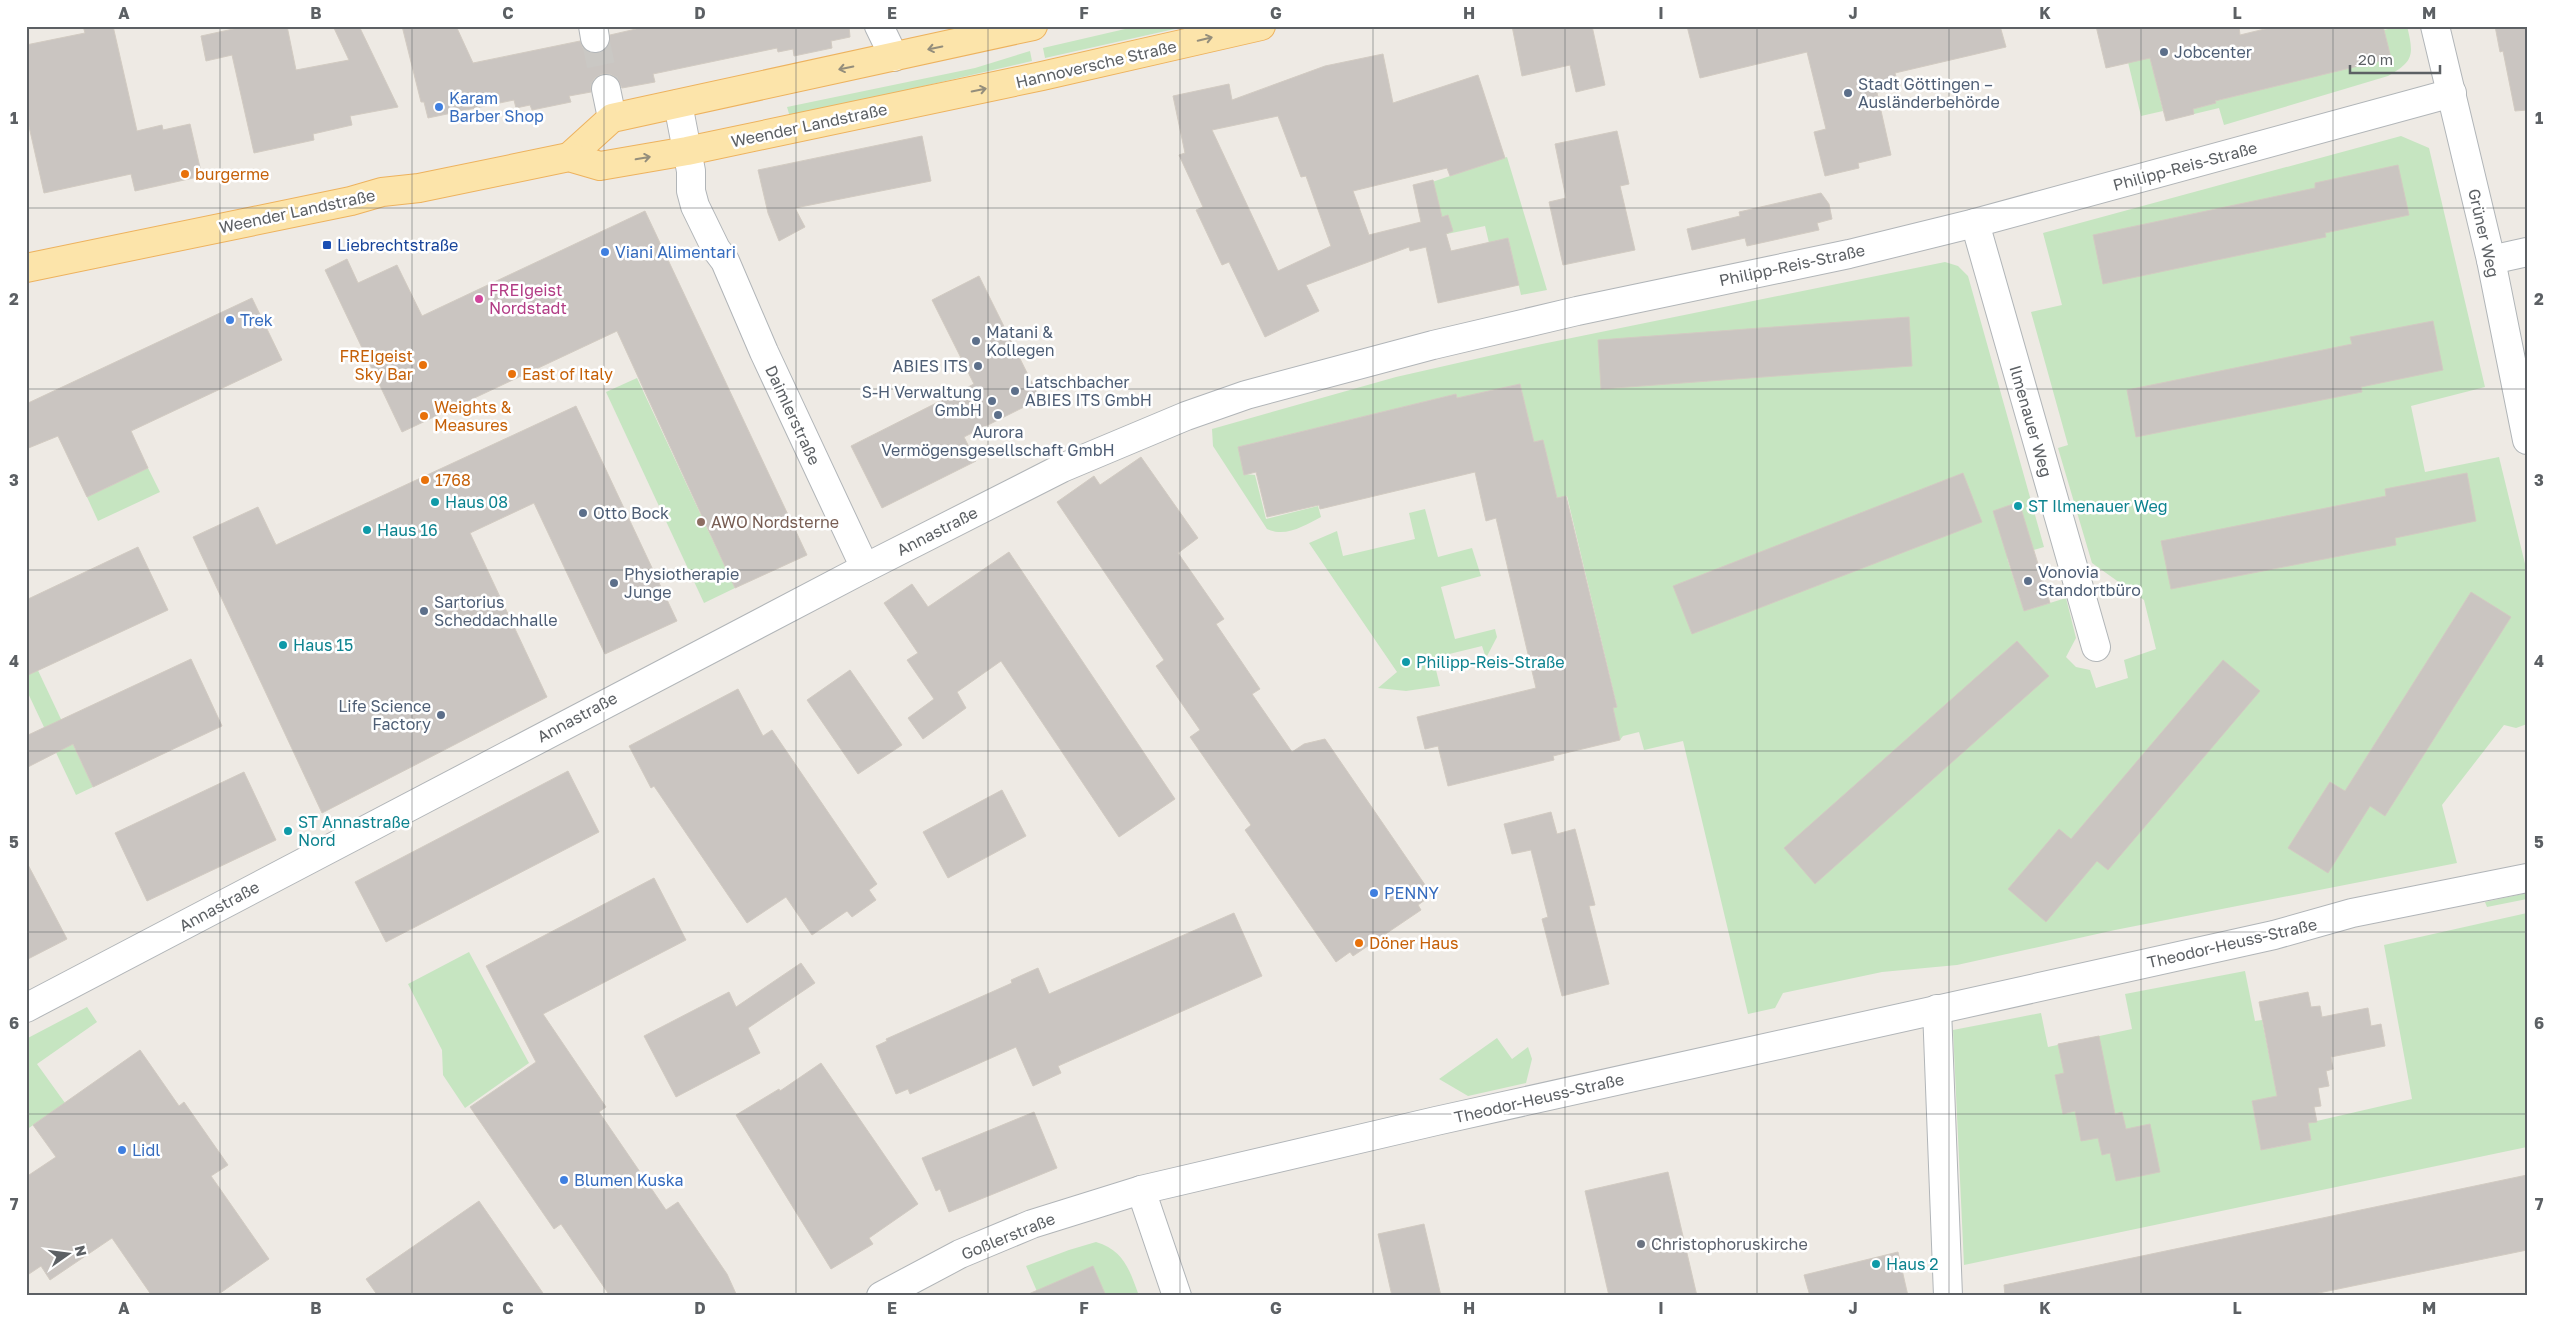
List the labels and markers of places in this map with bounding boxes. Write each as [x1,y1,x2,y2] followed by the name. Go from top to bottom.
[2174,42,2252,62] place label: Jobcenter
[2158,46,2170,58] marker: Jobcenter
[1858,74,2000,112] place label: Stadt Göttingen – Ausländerbehörde
[1842,87,1854,99] marker: Stadt Göttingen – Ausländerbehörde
[449,88,544,126] place label: Karam Barber Shop
[433,101,445,113] marker: Karam Barber Shop
[195,164,269,184] place label: burgerme
[179,168,191,180] marker: burgerme
[337,235,458,255] place label: Liebrechtstraße
[321,239,333,251] marker: Liebrechtstraße
[615,242,736,262] place label: Viani Alimentari
[599,246,611,258] marker: Viani Alimentari
[489,280,567,318] place label: FREIgeist Nordstadt
[473,293,485,305] marker: FREIgeist Nordstadt
[240,310,273,330] place label: Trek
[224,314,236,326] marker: Trek
[986,322,1055,360] place label: Matani & Kollegen
[970,335,982,347] marker: Matani & Kollegen
[340,346,413,384] place label: FREIgeist Sky Bar
[893,356,968,376] place label: ABIES ITS
[417,359,429,371] marker: FREIgeist Sky Bar
[972,360,984,372] marker: ABIES ITS
[522,364,613,384] place label: East of Italy
[506,368,518,380] marker: East of Italy
[1025,372,1152,410] place label: Latschbacher ABIES ITS GmbH
[862,382,982,420] place label: S-H Verwaltung GmbH
[1009,385,1021,397] marker: Latschbacher ABIES ITS GmbH
[986,395,998,407] marker: S-H Verwaltung GmbH
[434,397,512,435] place label: Weights & Measures
[992,409,1004,421] marker: Aurora Vermögensgesellschaft GmbH
[418,410,430,422] marker: Weights & Measures
[881,422,1115,460] place label: Aurora Vermögensgesellschaft GmbH
[435,470,471,490] place label: 1768
[419,474,431,486] marker: 1768
[445,492,508,512] place label: Haus 08
[429,496,441,508] marker: Haus 08
[2028,496,2168,516] place label: ST Ilmenauer Weg
[2012,500,2024,512] marker: ST Ilmenauer Weg
[593,503,669,523] place label: Otto Bock
[577,507,589,519] marker: Otto Bock
[711,512,839,532] place label: AWO Nordsterne
[695,516,707,528] marker: AWO Nordsterne
[377,520,438,540] place label: Haus 16
[361,524,373,536] marker: Haus 16
[2038,562,2141,600] place label: Vonovia Standortbüro
[624,564,739,602] place label: Physiotherapie Junge
[2022,575,2034,587] marker: Vonovia Standortbüro
[608,577,620,589] marker: Physiotherapie Junge
[434,592,558,630] place label: Sartorius Scheddachhalle
[418,605,430,617] marker: Sartorius Scheddachhalle
[293,635,353,655] place label: Haus 15
[277,639,289,651] marker: Haus 15
[1416,652,1565,672] place label: Philipp-Reis-Straße
[1400,656,1412,668] marker: Philipp-Reis-Straße
[338,696,431,734] place label: Life Science Factory
[435,709,447,721] marker: Life Science Factory
[298,812,410,850] place label: ST Annastraße Nord
[282,825,294,837] marker: ST Annastraße Nord
[1384,883,1440,903] place label: PENNY
[1368,887,1380,899] marker: PENNY
[1369,933,1459,953] place label: Döner Haus
[1353,937,1365,949] marker: Döner Haus
[132,1140,160,1160] place label: Lidl
[116,1144,128,1156] marker: Lidl
[574,1170,684,1190] place label: Blumen Kuska
[558,1174,570,1186] marker: Blumen Kuska
[1651,1234,1808,1254] place label: Christophoruskirche
[1635,1238,1647,1250] marker: Christophoruskirche
[1886,1254,1939,1274] place label: Haus 2
[1870,1258,1882,1270] marker: Haus 2

